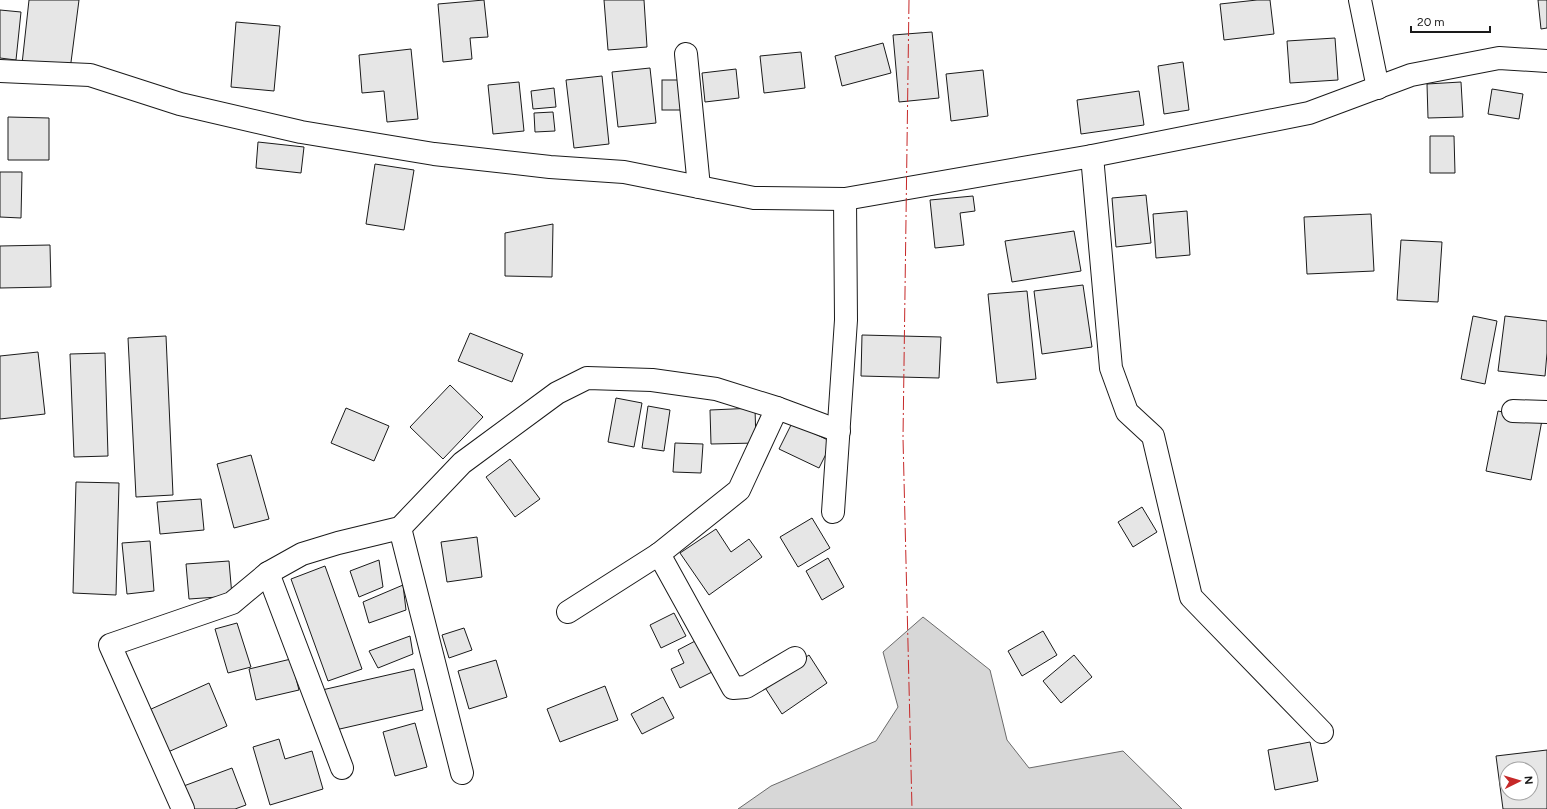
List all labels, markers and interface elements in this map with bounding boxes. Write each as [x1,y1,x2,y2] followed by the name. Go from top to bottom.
[1411,8,1490,34] scale bar
[1417,15,1445,29] text: 20 m
[1499,761,1539,801] north arrow
[1522,775,1535,785] text: N

